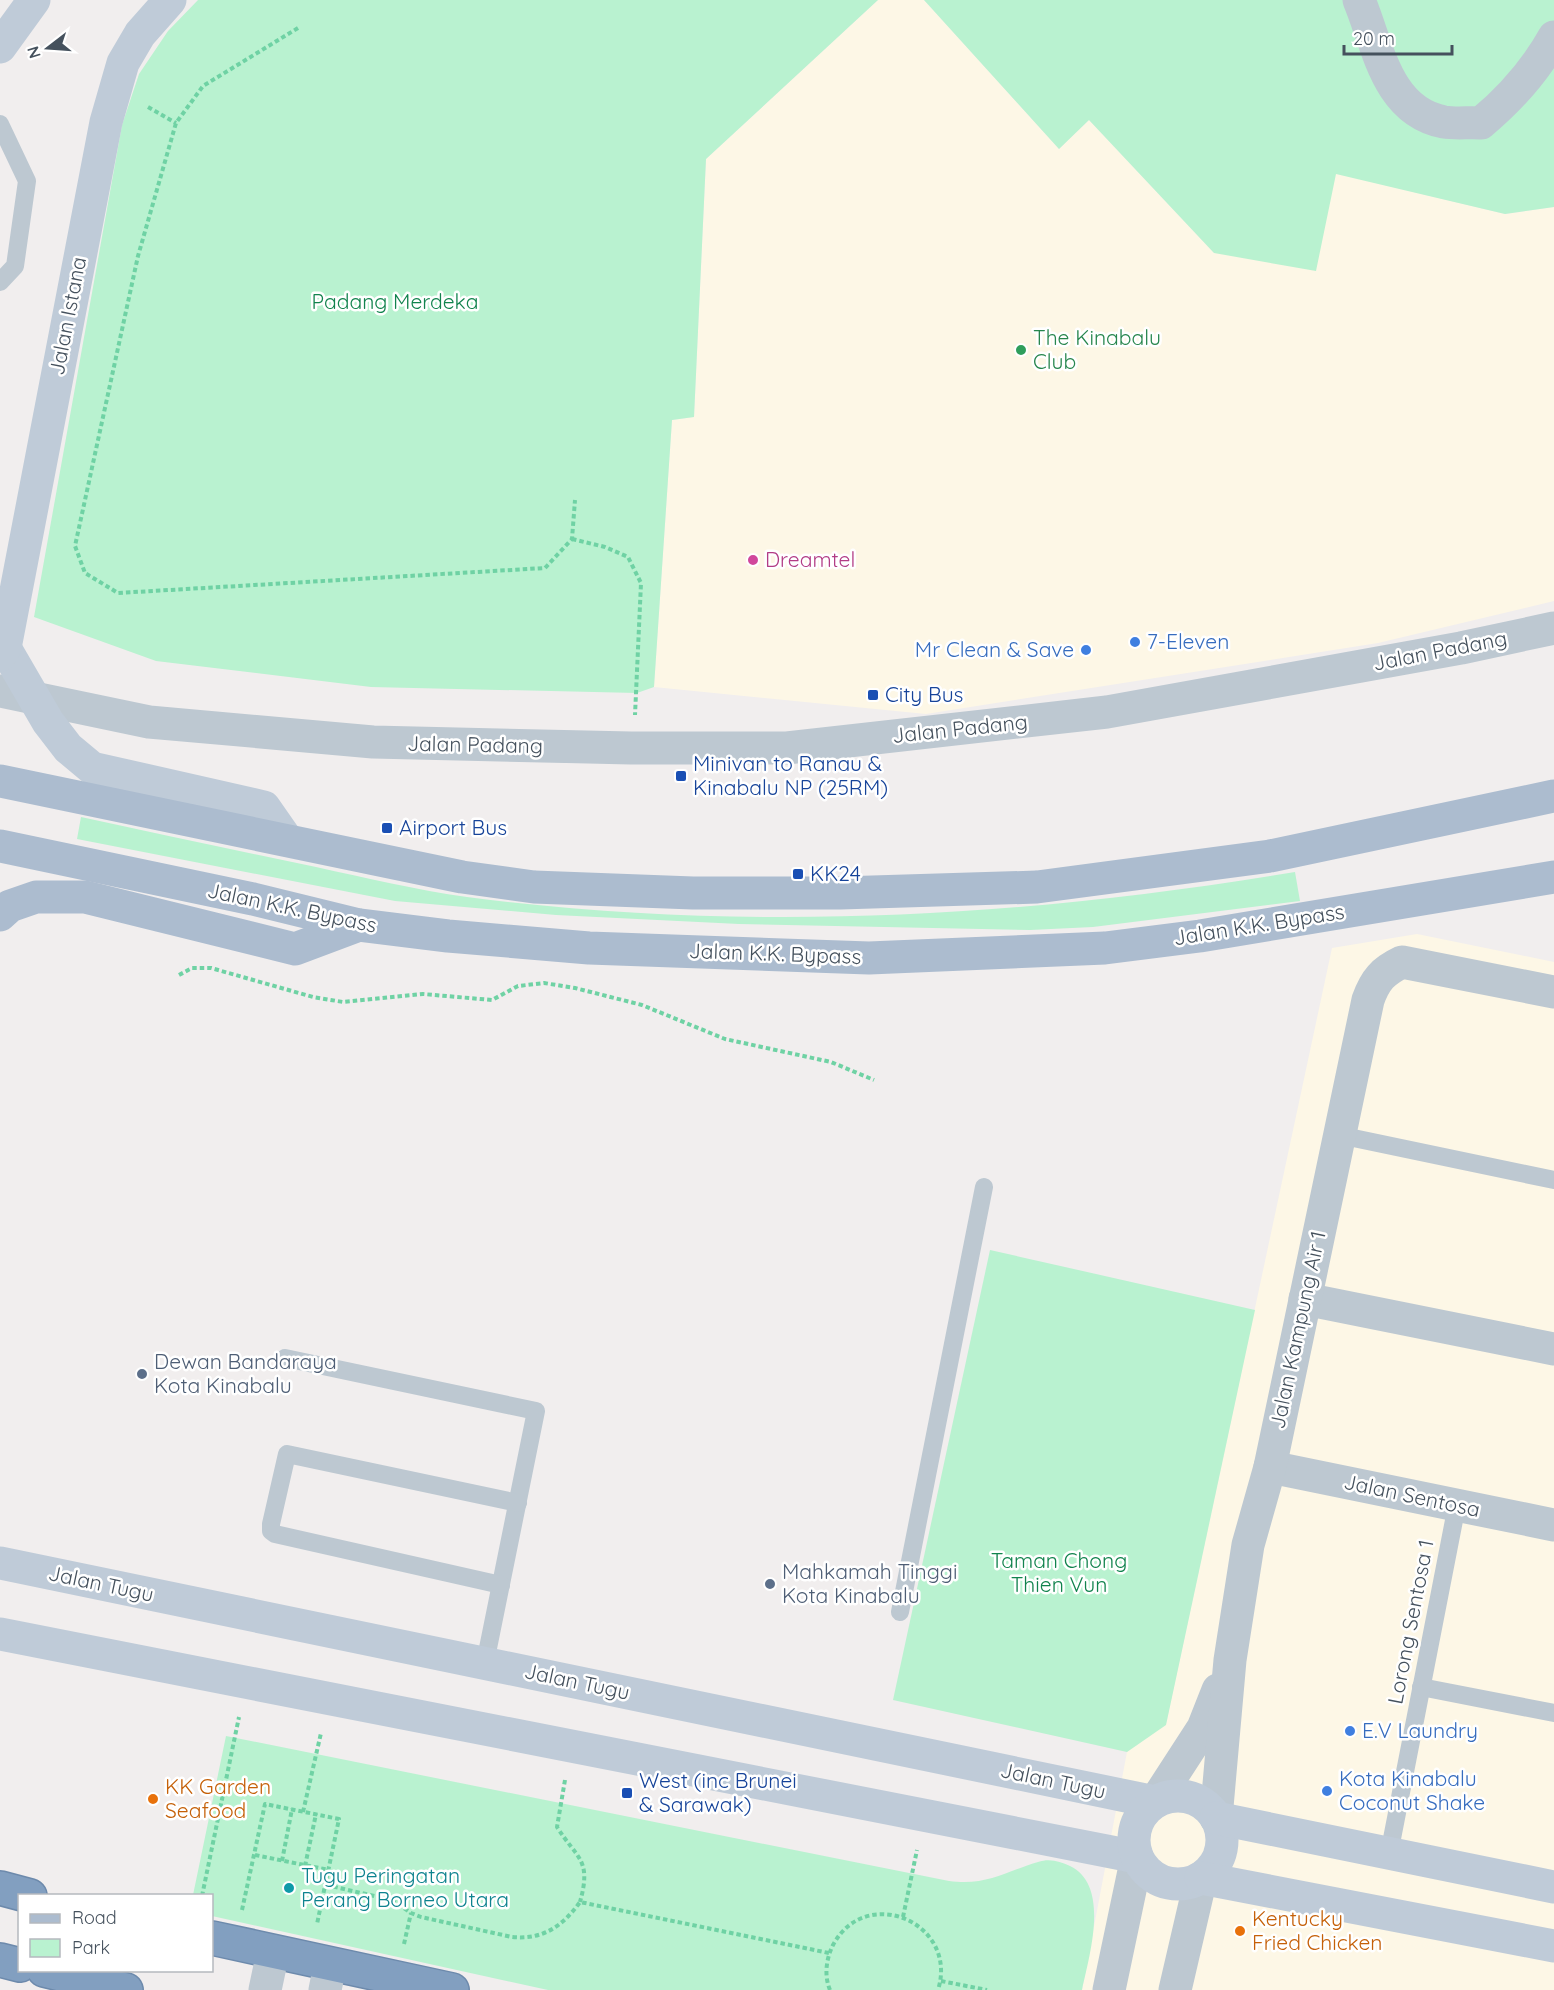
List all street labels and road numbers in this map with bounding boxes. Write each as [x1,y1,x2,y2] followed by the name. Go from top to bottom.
[43,254,91,377] street label: Jalan Istana
[1371,624,1509,676] street label: Jalan Padang
[891,708,1029,748] street label: Jalan Padang
[407,730,543,758] street label: Jalan Padang
[205,876,379,938] street label: Jalan K.K. Bypass
[1172,898,1346,950] street label: Jalan K.K. Bypass
[688,937,862,969] street label: Jalan K.K. Bypass
[1263,1229,1331,1431] street label: Jalan Kampung Air 1
[1342,1468,1483,1522] street label: Jalan Sentosa
[1381,1537,1439,1706] street label: Lorong Sentosa 1
[46,1559,156,1607] street label: Jalan Tugu
[522,1657,632,1705] street label: Jalan Tugu
[998,1756,1108,1804] street label: Jalan Tugu

